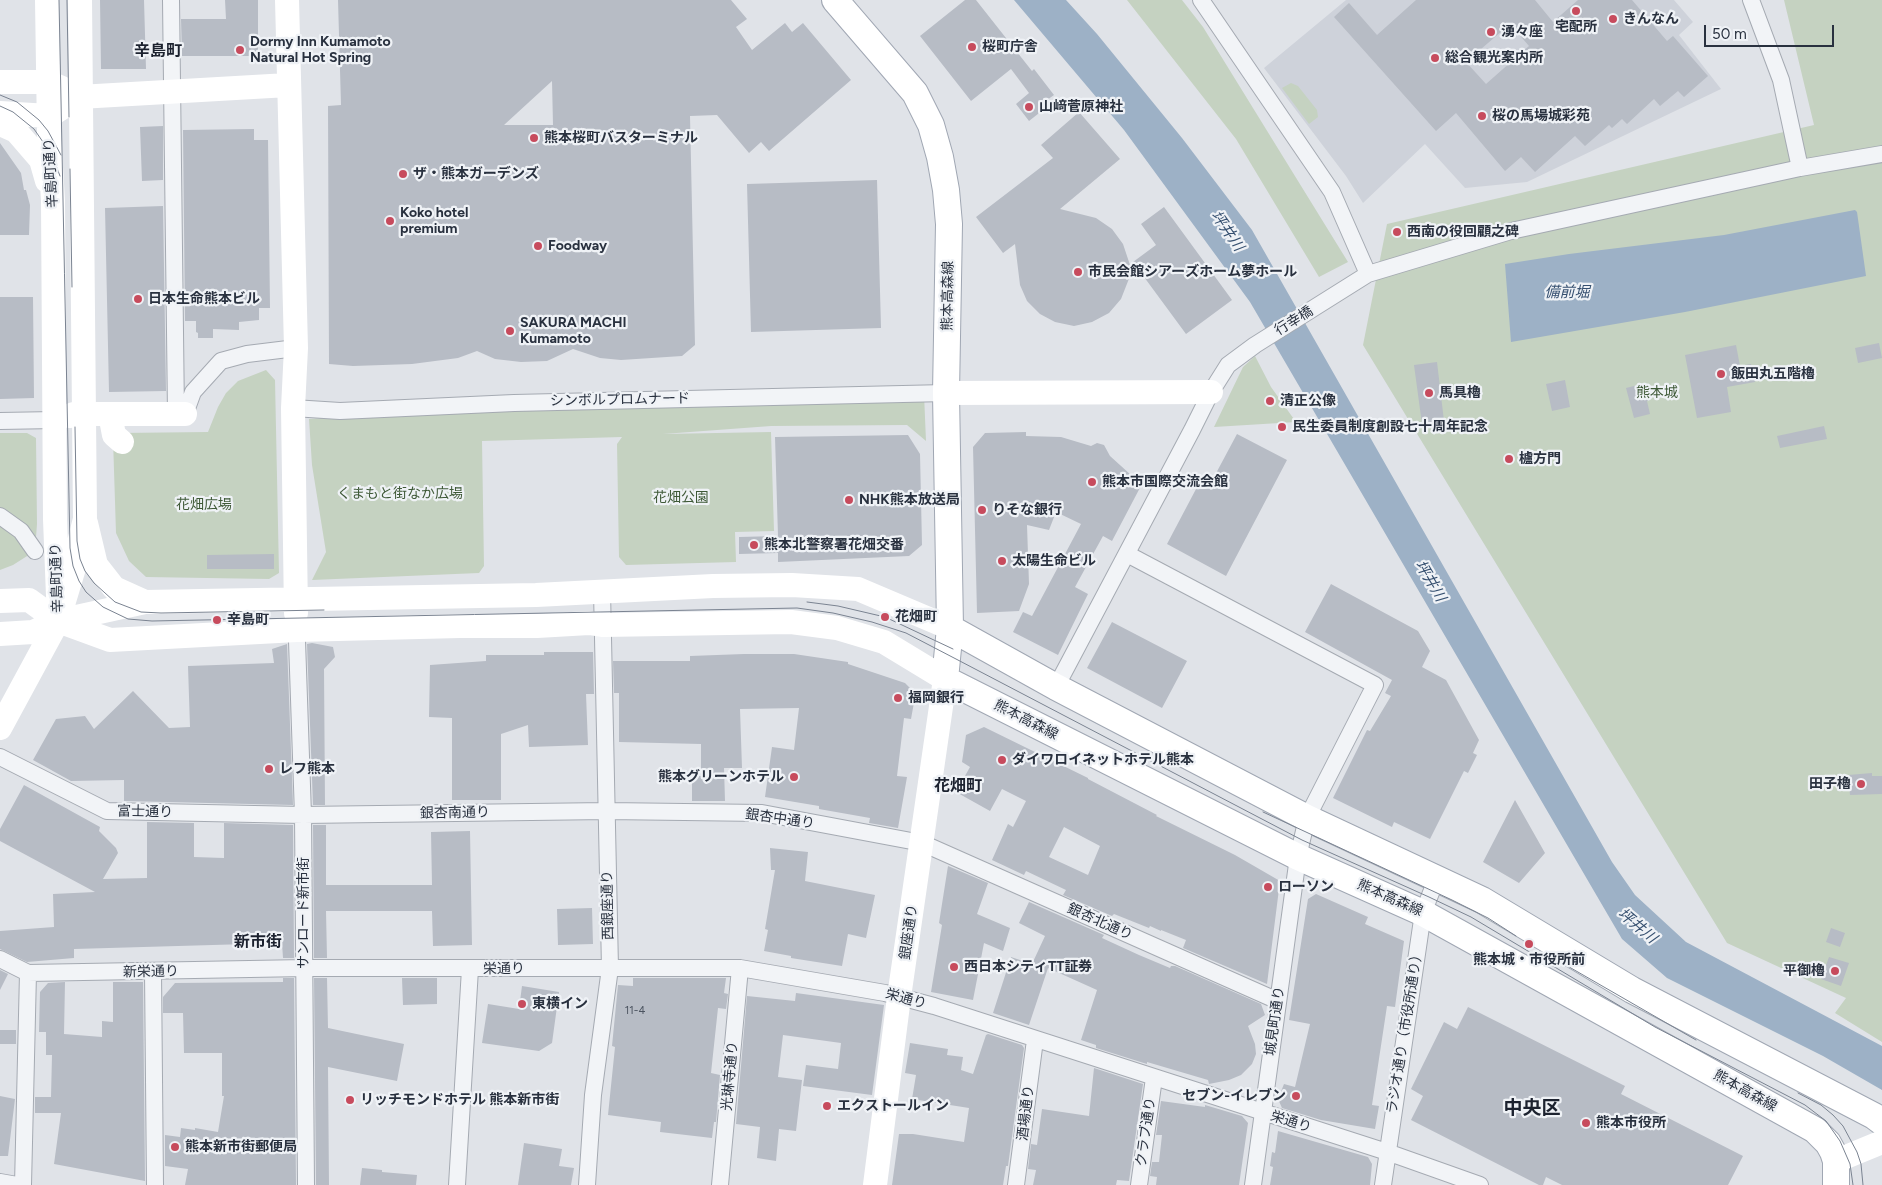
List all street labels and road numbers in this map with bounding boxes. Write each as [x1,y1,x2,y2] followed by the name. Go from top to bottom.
[41,138,61,208] street label: 辛島町通り
[939,261,957,331] street label: 熊本高森線
[1272,303,1316,339] street label: 行幸橋
[550,390,690,410] street label: シンボルプロムナード
[47,543,67,613] street label: 辛島町通り
[991,697,1061,743] street label: 熊本高森線
[117,803,173,821] street label: 富士通り
[420,804,490,822] street label: 銀杏南通り
[744,806,816,832] street label: 銀杏中通り
[296,857,312,969] street label: サンロード新市街
[599,870,617,940] street label: 西銀座通り
[1355,876,1425,920] street label: 熊本高森線
[1065,900,1135,944] street label: 銀杏北通り
[897,903,921,961] street label: 銀座通り
[1384,947,1426,1115] street label: ラジオ通り（市役所通り）
[483,960,525,978] street label: 栄通り
[123,963,179,981] street label: 新栄通り
[884,985,928,1013] street label: 栄通り
[1262,985,1288,1057] street label: 城見町通り
[719,1040,741,1112] street label: 光琳寺通り
[1710,1067,1780,1115] street label: 熊本高森線
[1014,1084,1038,1142] street label: 酒場通り
[1133,1096,1159,1168] street label: クラブ通り
[1268,1108,1314,1136] street label: 栄通り

